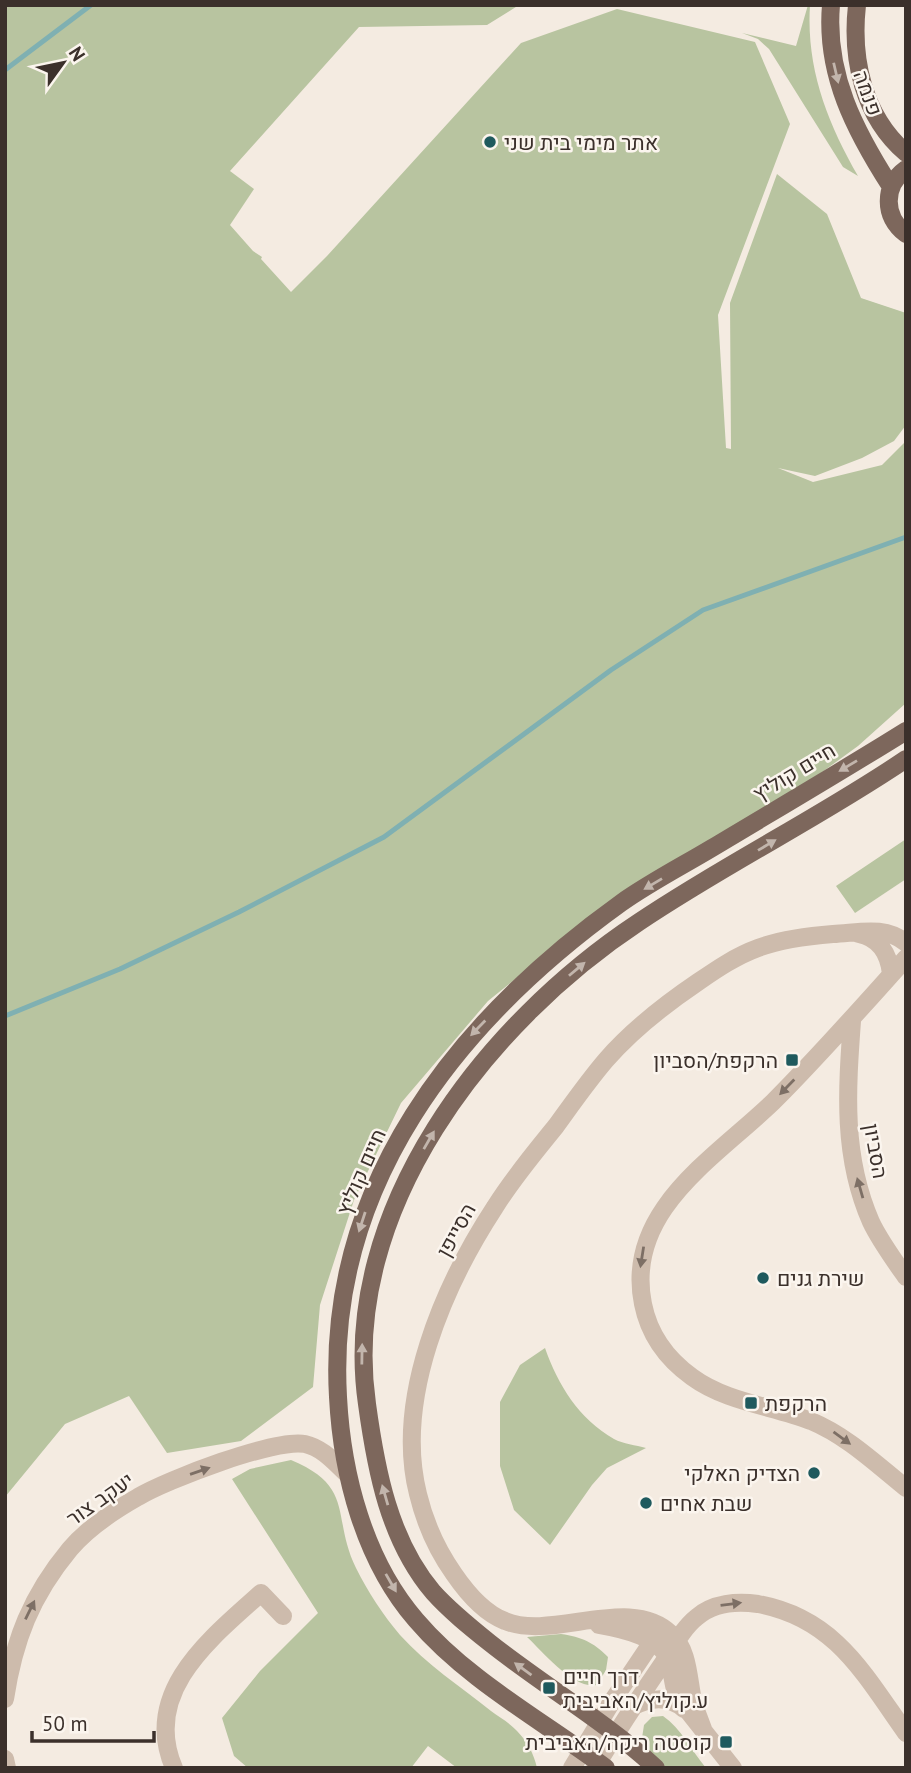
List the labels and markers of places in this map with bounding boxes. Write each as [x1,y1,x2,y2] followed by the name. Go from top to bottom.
[504,129,658,156] place label: אתר מימי בית שני
[482,134,498,150] marker: אתר מימי בית שני
[653,1047,778,1074] place label: הרקפת/הסביון
[784,1052,800,1068] marker: הרקפת/הסביון
[777,1265,864,1292] place label: שירת גנים
[755,1270,771,1286] marker: שירת גנים
[765,1390,827,1417] place label: הרקפת
[743,1395,759,1411] marker: הרקפת
[684,1460,800,1487] place label: הצדיק האלקי
[806,1465,822,1481] marker: הצדיק האלקי
[660,1490,752,1517] place label: שבת אחים
[638,1495,654,1511] marker: שבת אחים
[563,1663,708,1714] place label: דרך חיים ע.קוליץ/האביבית
[541,1680,557,1696] marker: דרך חיים ע.קוליץ/האביבית
[525,1729,712,1756] place label: קוסטה ריקה/האביבית
[718,1734,734,1750] marker: קוסטה ריקה/האביבית

